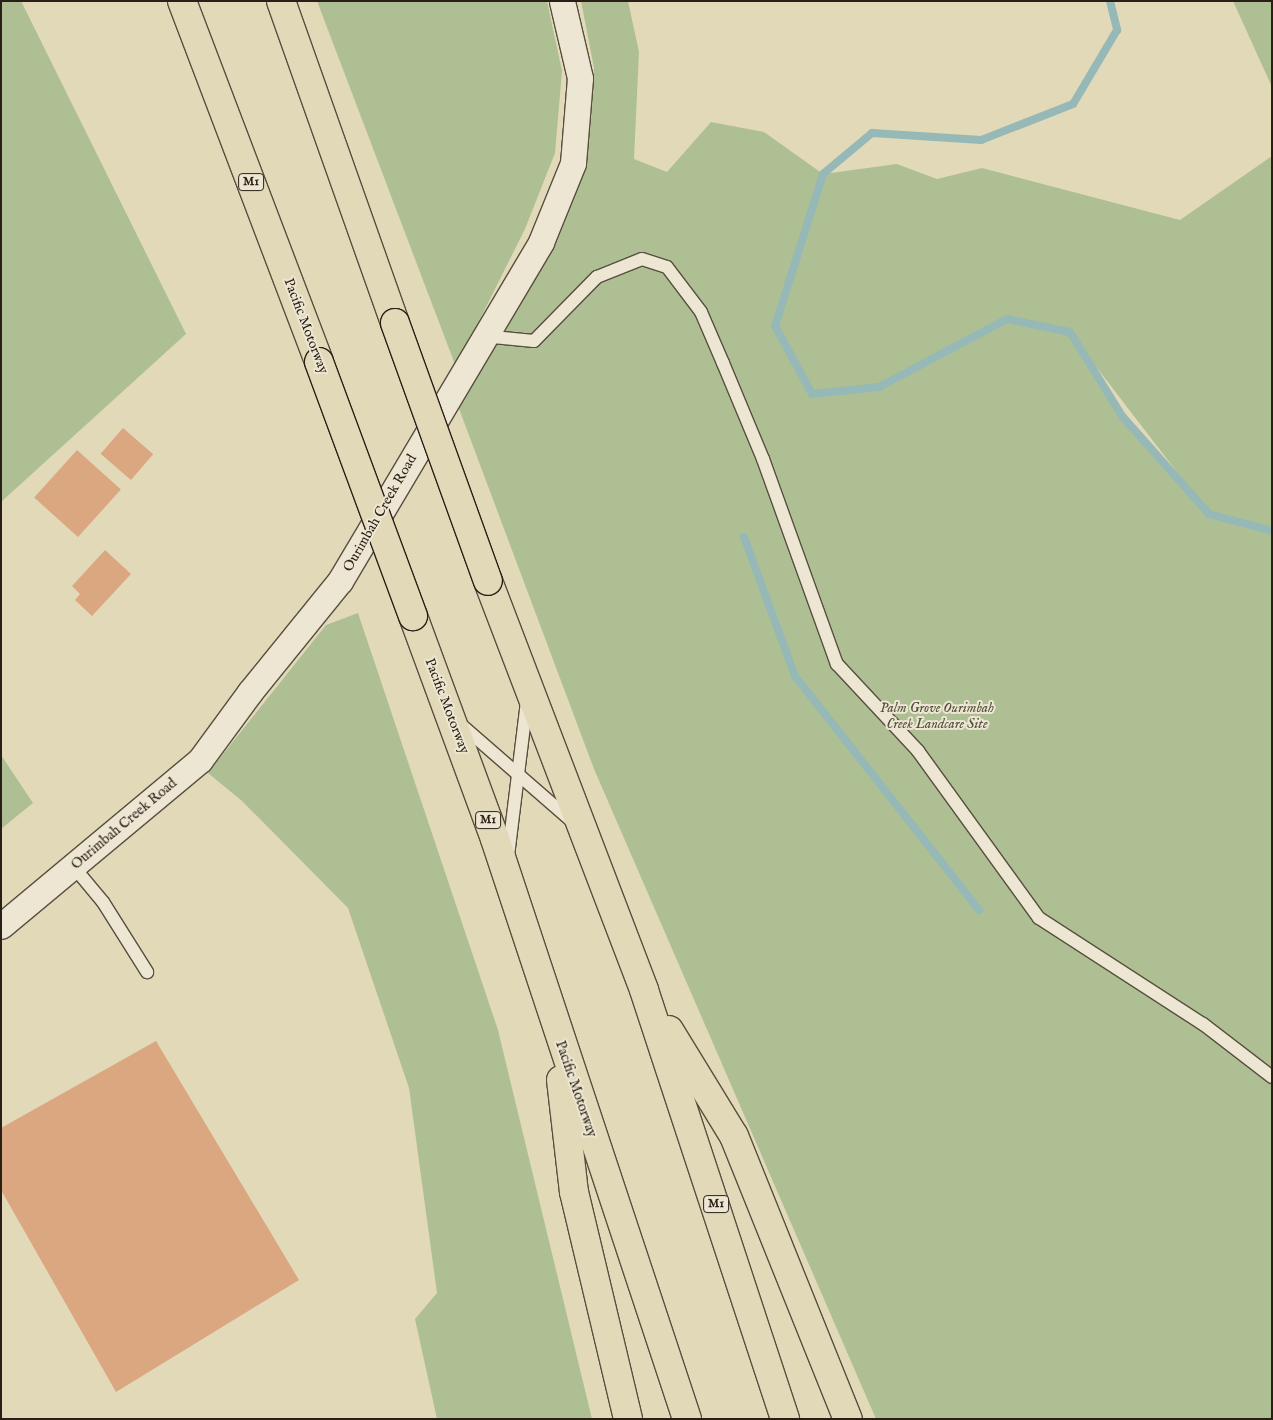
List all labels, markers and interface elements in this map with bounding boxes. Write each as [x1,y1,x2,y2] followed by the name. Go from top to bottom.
[237,172,265,192] road number: M1
[280,276,332,376] street label: Pacific Motorway
[340,451,420,575] street label: Ourimbah Creek Road
[421,656,473,756] street label: Pacific Motorway
[880,700,994,732] park label: Palm Grove Ourimbah Creek Landcare Site
[68,775,180,873] street label: Ourimbah Creek Road
[474,810,502,830] road number: M1
[552,1039,600,1139] street label: Pacific Motorway
[702,1194,730,1214] road number: M1

